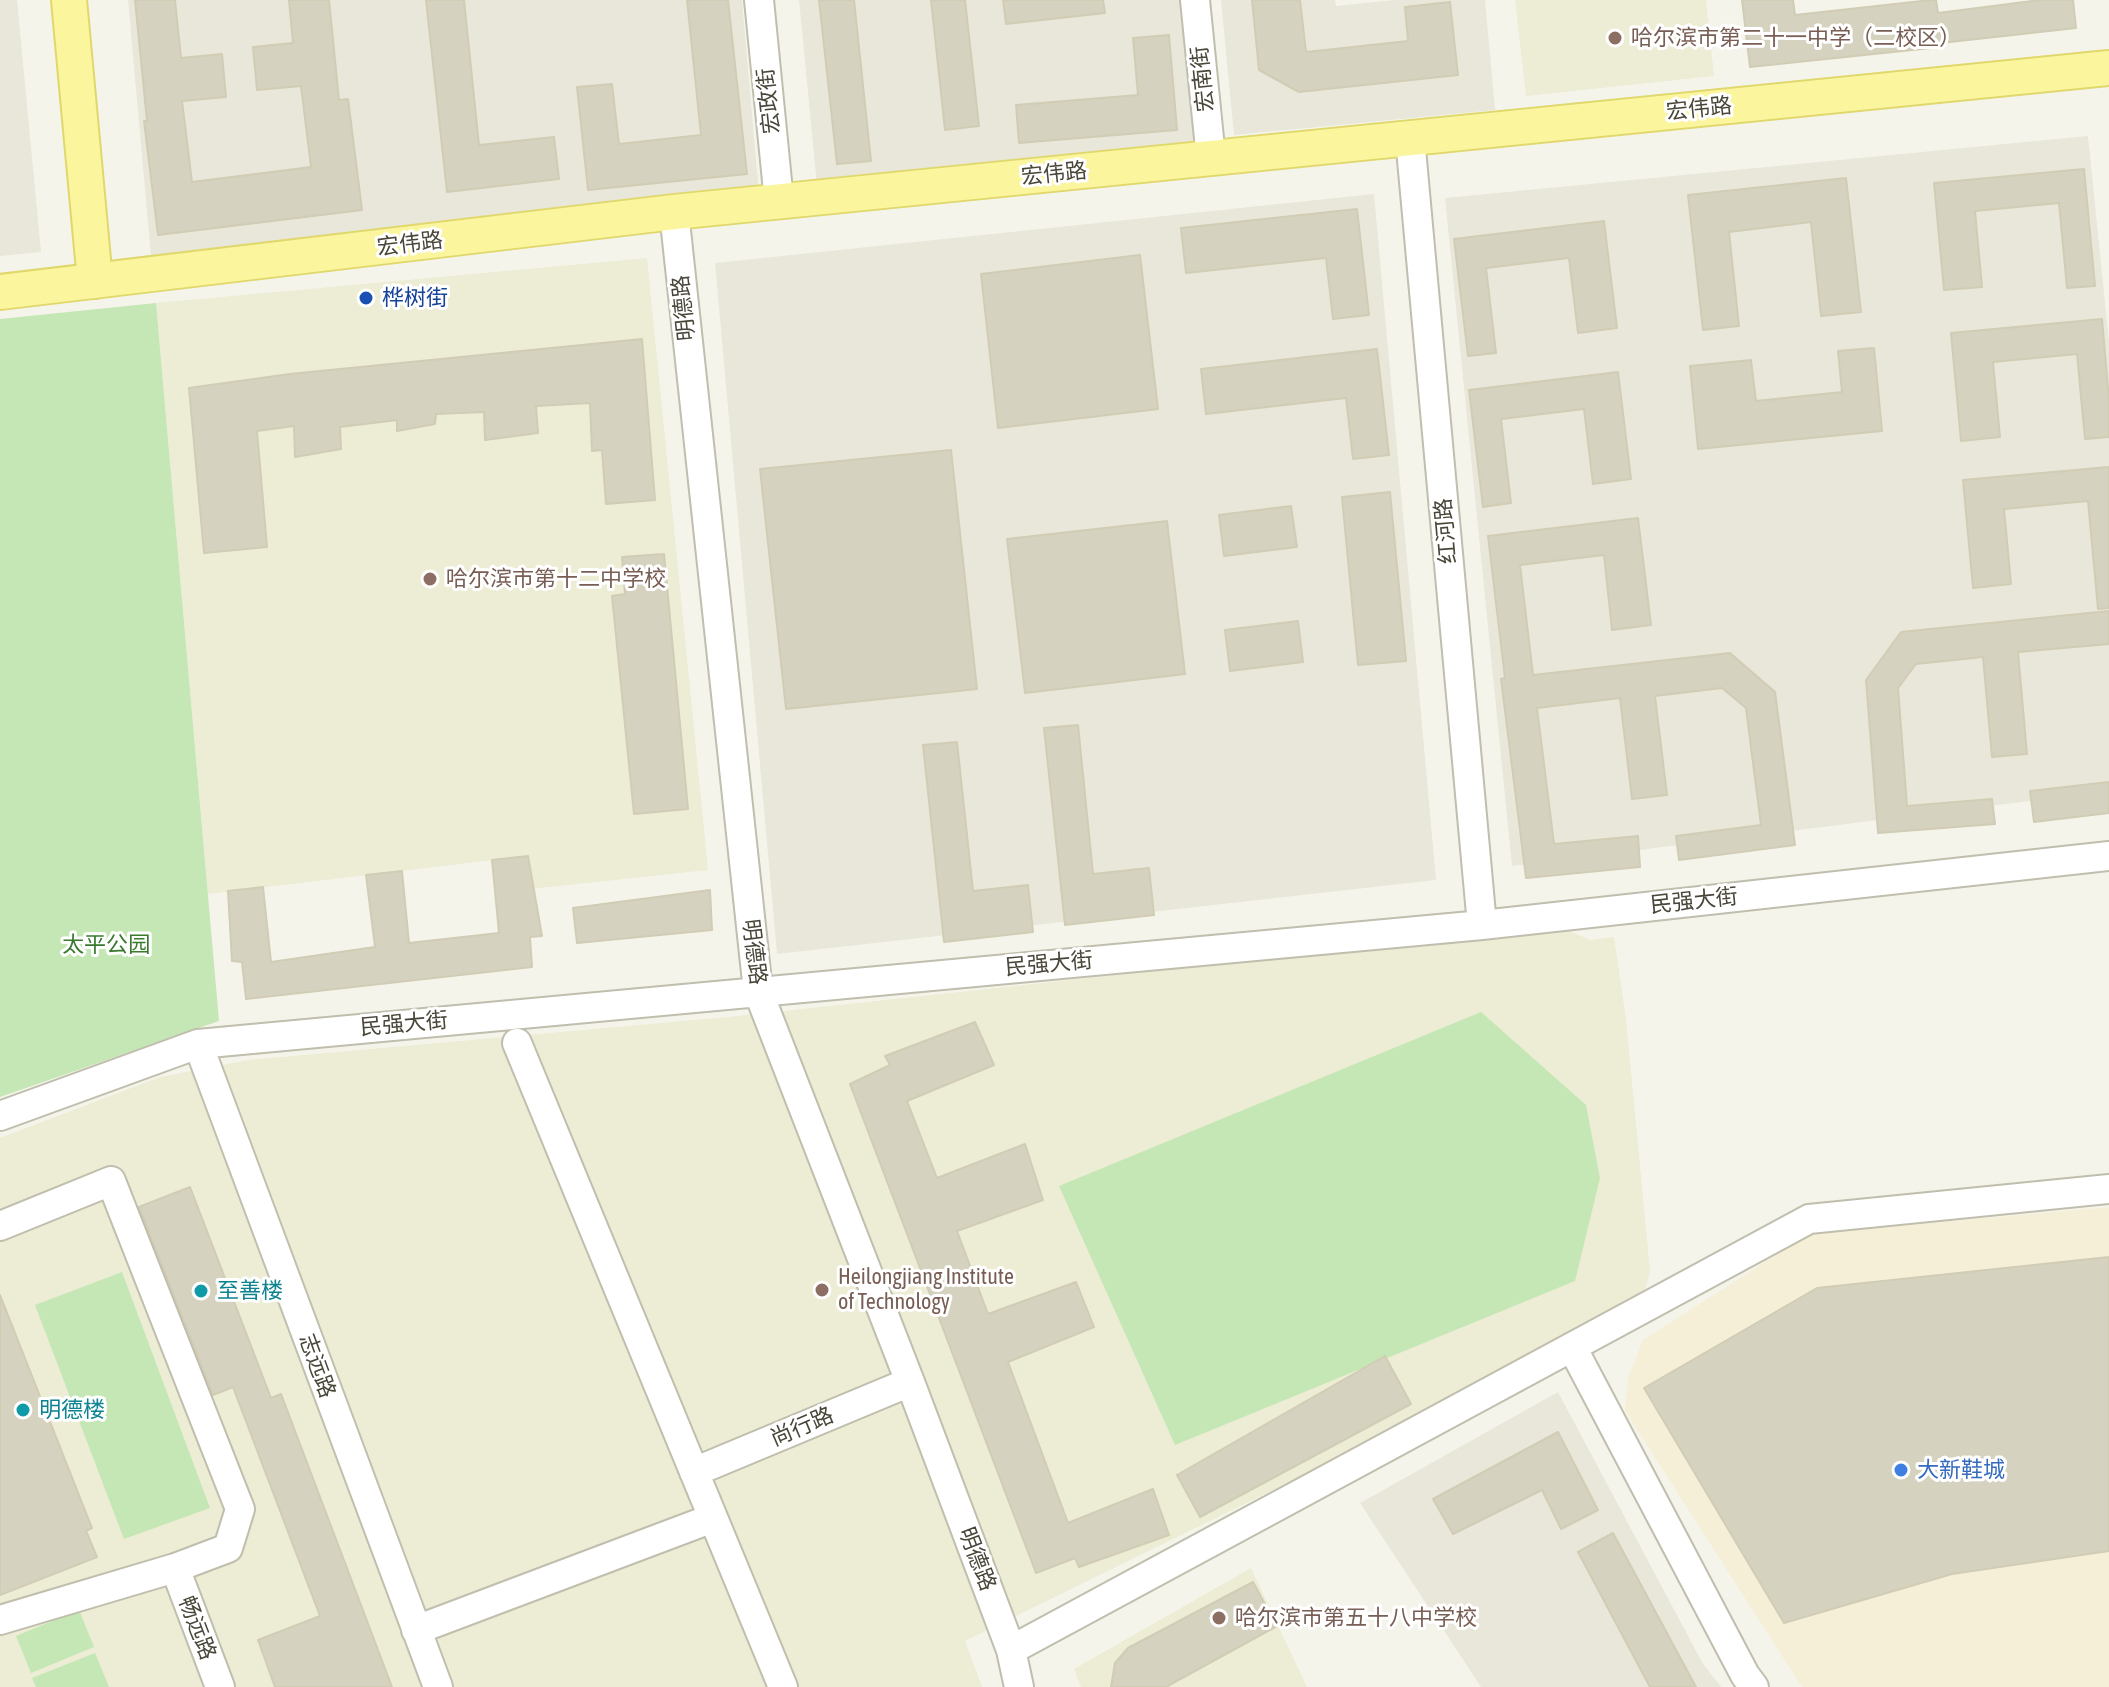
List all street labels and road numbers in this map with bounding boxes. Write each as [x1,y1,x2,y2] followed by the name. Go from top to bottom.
[1186,45,1220,113] street label: 宏南街
[752,67,786,135] street label: 宏政街
[1665,92,1733,126] street label: 宏伟路
[1020,157,1088,191] street label: 宏伟路
[376,227,444,261] street label: 宏伟路
[667,274,701,342] street label: 明德路
[1430,497,1462,565] street label: 红河路
[1649,883,1739,919] street label: 民强大街
[737,918,771,986] street label: 明德路
[1004,947,1094,981] street label: 民强大街
[359,1007,449,1041] street label: 民强大街
[293,1330,341,1402] street label: 志远路
[766,1402,838,1452] street label: 尚行路
[953,1523,1001,1595] street label: 明德路
[173,1592,221,1664] street label: 畅远路

